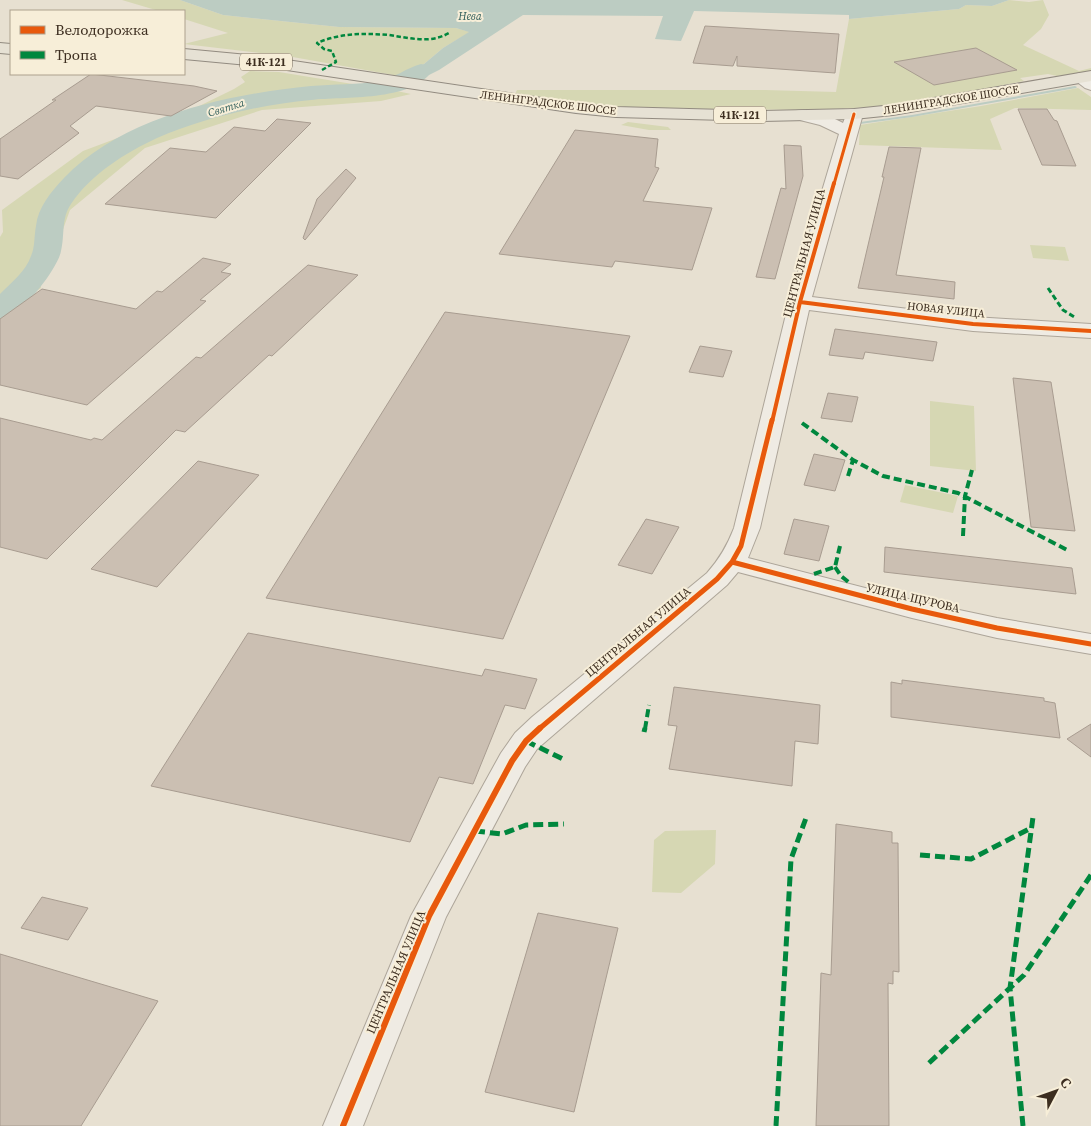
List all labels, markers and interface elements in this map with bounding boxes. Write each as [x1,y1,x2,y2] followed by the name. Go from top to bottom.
[457,9,482,24] water label: Нева
[10,10,185,75] legend
[55,19,149,40] text: Велодорожка
[55,44,97,65] text: Тропа
[240,54,292,70] road number: 41К-121
[882,82,1020,118] street label: ЛЕНИНГРАДСКОЕ ШОССЕ
[479,87,617,119] street label: ЛЕНИНГРАДСКОЕ ШОССЕ
[206,95,246,121] water label: Святка
[714,106,766,124] road number: 41К-121
[779,187,829,319] street label: ЦЕНТРАЛЬНАЯ УЛИЦА
[906,298,986,322] street label: НОВАЯ УЛИЦА
[864,579,962,617] street label: УЛИЦА ЩУРОВА
[582,583,694,681] street label: ЦЕНТРАЛЬНАЯ УЛИЦА
[363,908,429,1036] street label: ЦЕНТРАЛЬНАЯ УЛИЦА
[1031,1066,1081,1116] north arrow
[1055,1073,1076,1093] text: С

